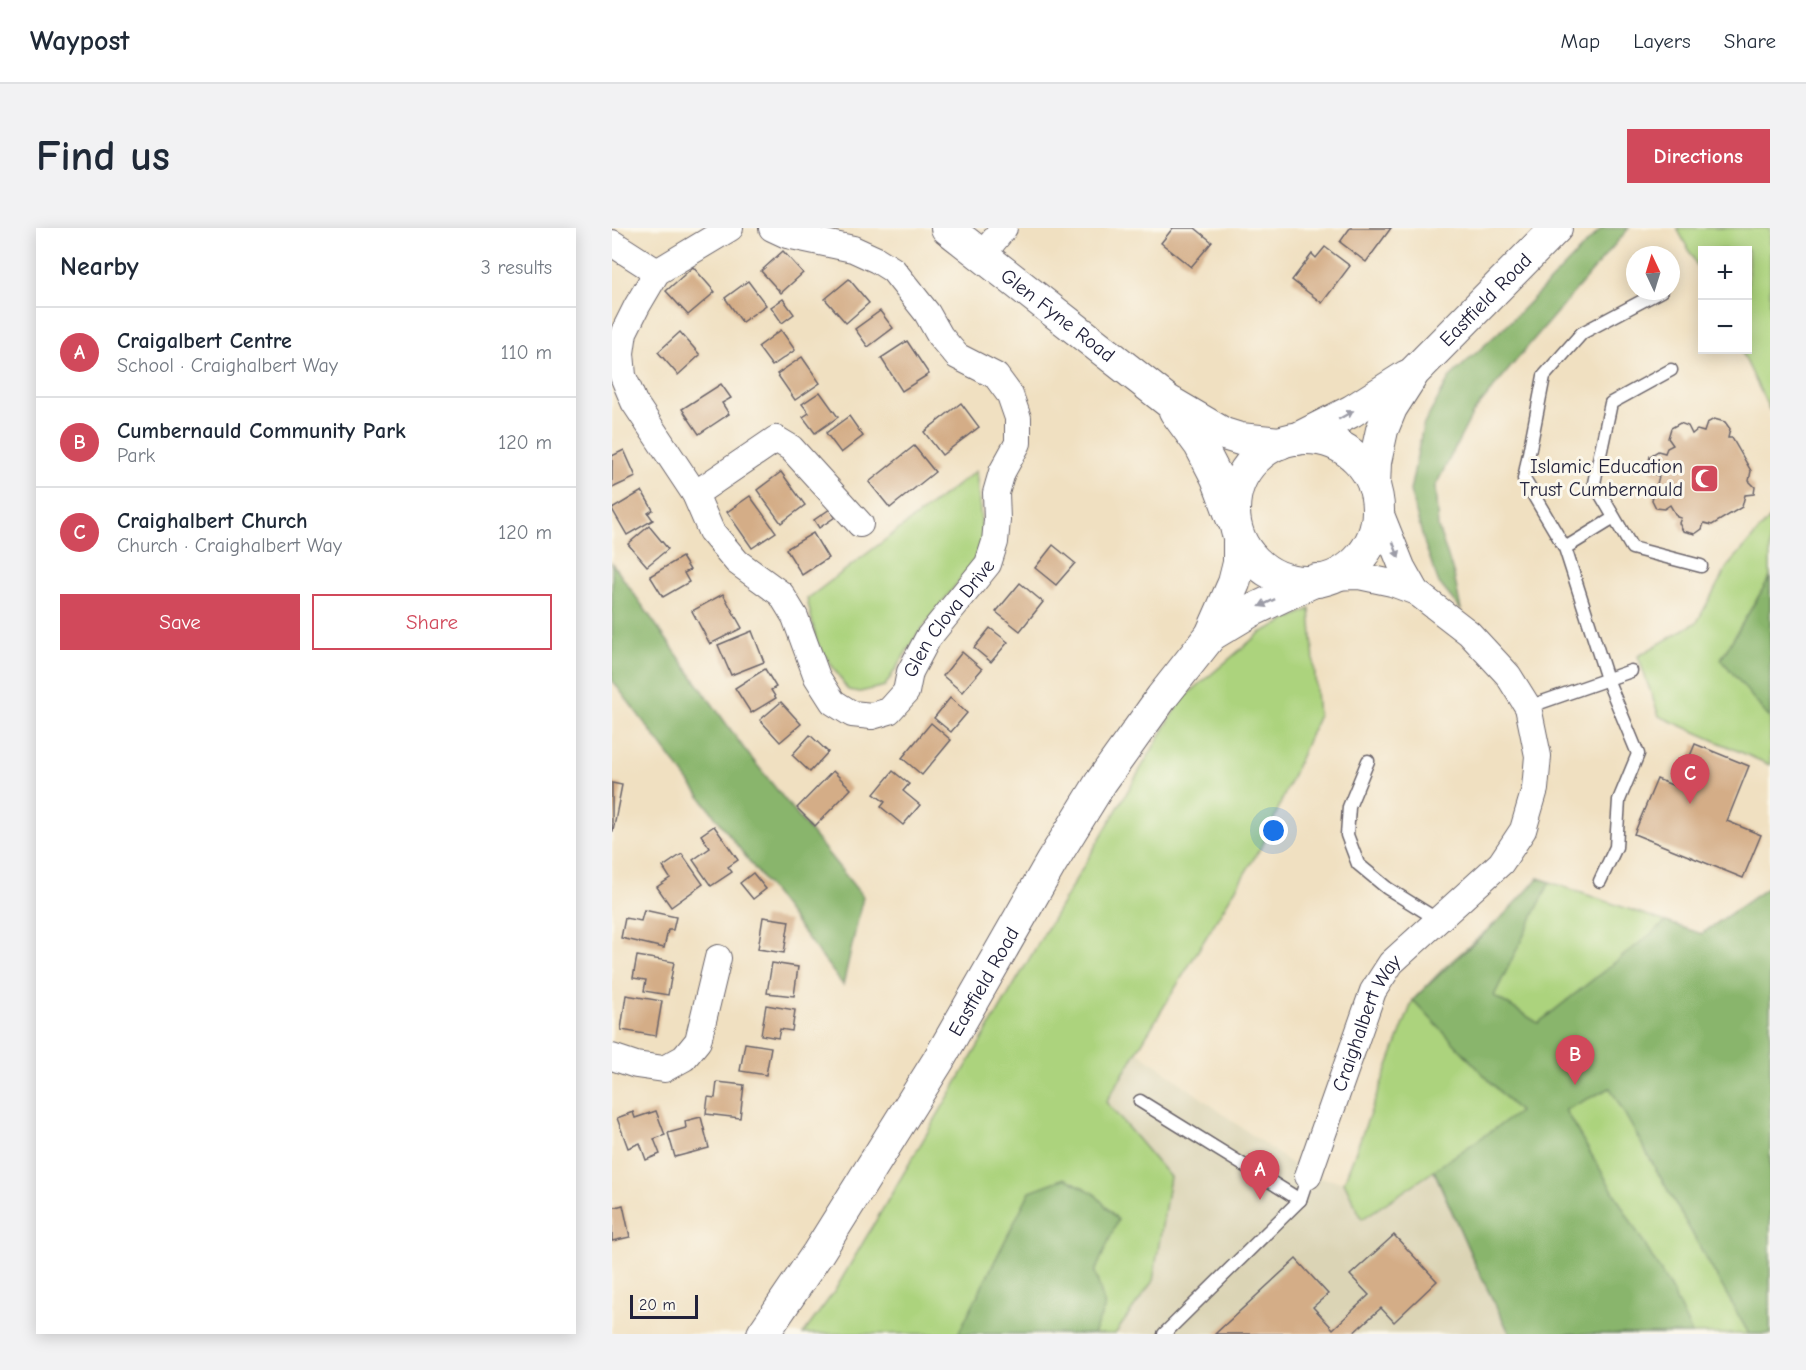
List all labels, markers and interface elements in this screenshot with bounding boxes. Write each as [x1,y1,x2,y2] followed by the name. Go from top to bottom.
[30,25,130,57] text: Waypost
[1561,29,1600,53] text: Map
[1633,29,1691,53] text: Layers
[1724,29,1776,53] text: Share
[1627,129,1770,183] button: Directions
[36,132,170,181] text: Find us
[1626,246,1680,300] north arrow
[1698,246,1752,354] map controls
[1698,246,1752,300] button: +
[1435,248,1536,351] street label: Eastfield Road
[60,252,139,282] text: Nearby
[481,256,552,279] text: 3 results
[997,263,1119,367] street label: Glen Fyne Road
[1698,300,1752,354] button: −
[117,328,292,354] text: Craigalbert Centre
[74,341,85,364] text: A
[501,341,552,364] text: 110 m
[117,354,338,377] text: School · Craighalbert Way
[1338,410,1355,420] one-way arrow
[117,418,406,444] text: Cumbernauld Community Park
[73,431,86,454] text: B
[498,431,552,454] text: 120 m
[117,444,155,467] text: Park
[1519,455,1683,501] place label: Islamic Education Trust Cumbernauld
[1688,462,1720,494] mosque icon: Islamic Education Trust Cumbernauld
[117,508,308,534] text: Craighalbert Church
[73,521,86,544] text: C
[498,521,552,544] text: 120 m
[117,534,342,557] text: Church · Craighalbert Way
[1391,542,1401,560] one-way arrow
[898,554,999,681] street label: Glen Clova Drive
[60,594,300,650] button: Save
[312,594,552,650] button: Share
[1258,599,1275,608] one-way arrow
[1670,754,1710,804] pin: C
[1259,816,1288,845] your location
[943,923,1024,1040] street label: Eastfield Road
[1327,949,1405,1095] street label: Craighalbert Way
[1556,1036,1594,1085] pin: B
[1240,1150,1280,1200] pin: A
[630,1292,698,1320] scale bar
[639,1296,676,1314] text: 20 m

